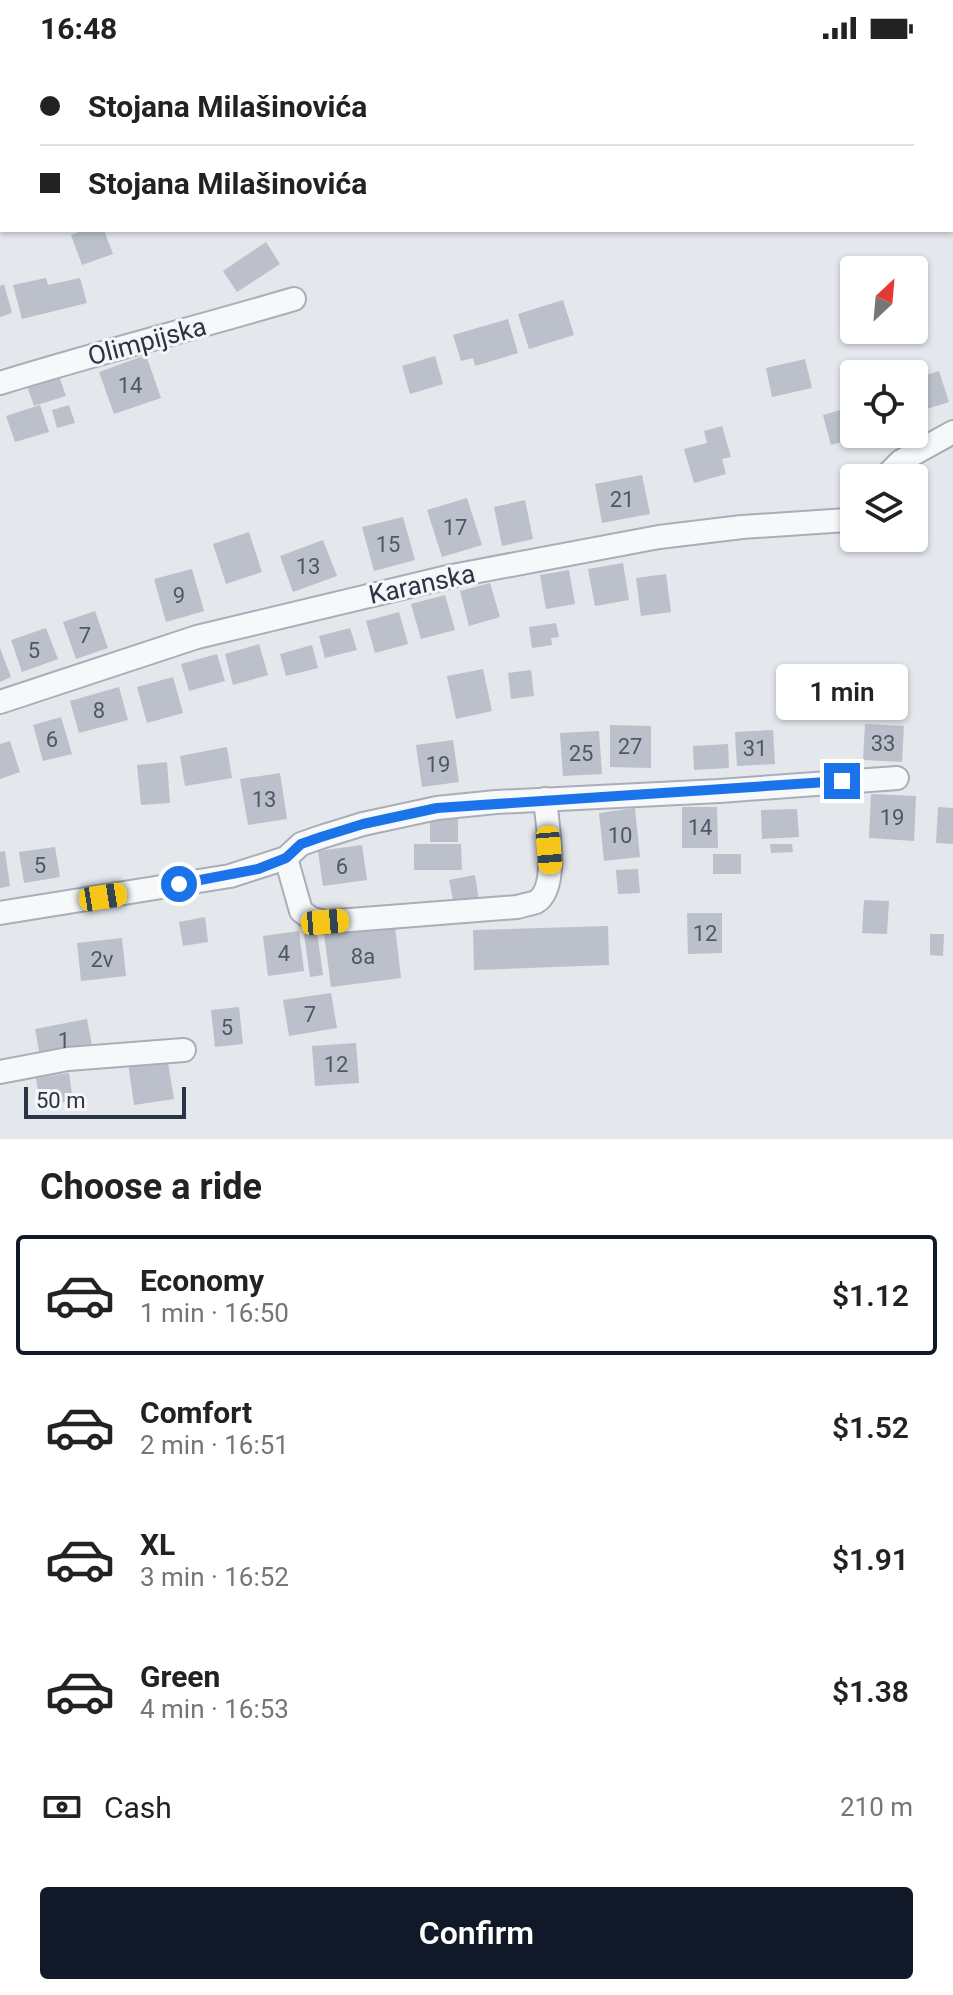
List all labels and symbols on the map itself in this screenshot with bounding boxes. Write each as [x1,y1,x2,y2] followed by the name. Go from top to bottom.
[840,256,928,344] north arrow
[85,311,209,371] street label: Olimpijska
[118,373,142,398] house number: 14
[610,487,634,512] house number: 21
[443,515,467,540] house number: 17
[376,532,400,557] house number: 15
[296,554,320,579] house number: 13
[366,558,478,610] street label: Karanska
[173,583,185,608] house number: 9
[79,623,91,648] house number: 7
[28,638,40,663] house number: 5
[776,665,908,721] callout: 1 min
[93,698,105,723] house number: 8
[46,727,58,752] house number: 6
[871,731,895,756] house number: 33
[618,734,642,759] house number: 27
[743,736,767,761] house number: 31
[569,741,593,766] house number: 25
[426,752,450,777] house number: 19
[824,763,860,799] route end
[252,787,276,812] house number: 13
[880,805,904,830] house number: 19
[688,815,712,840] house number: 14
[608,823,632,848] house number: 10
[535,825,563,875] car
[34,853,46,878] house number: 5
[336,854,348,879] house number: 6
[161,866,197,902] route start
[77,881,129,913] car
[300,908,350,936] car
[693,921,717,946] house number: 12
[278,941,290,966] house number: 4
[351,944,375,969] house number: 8a
[90,947,114,972] house number: 2v
[304,1002,316,1027] house number: 7
[221,1015,233,1040] house number: 5
[58,1028,70,1053] house number: 1
[324,1052,348,1077] house number: 12
[24,1083,186,1119] scale bar

